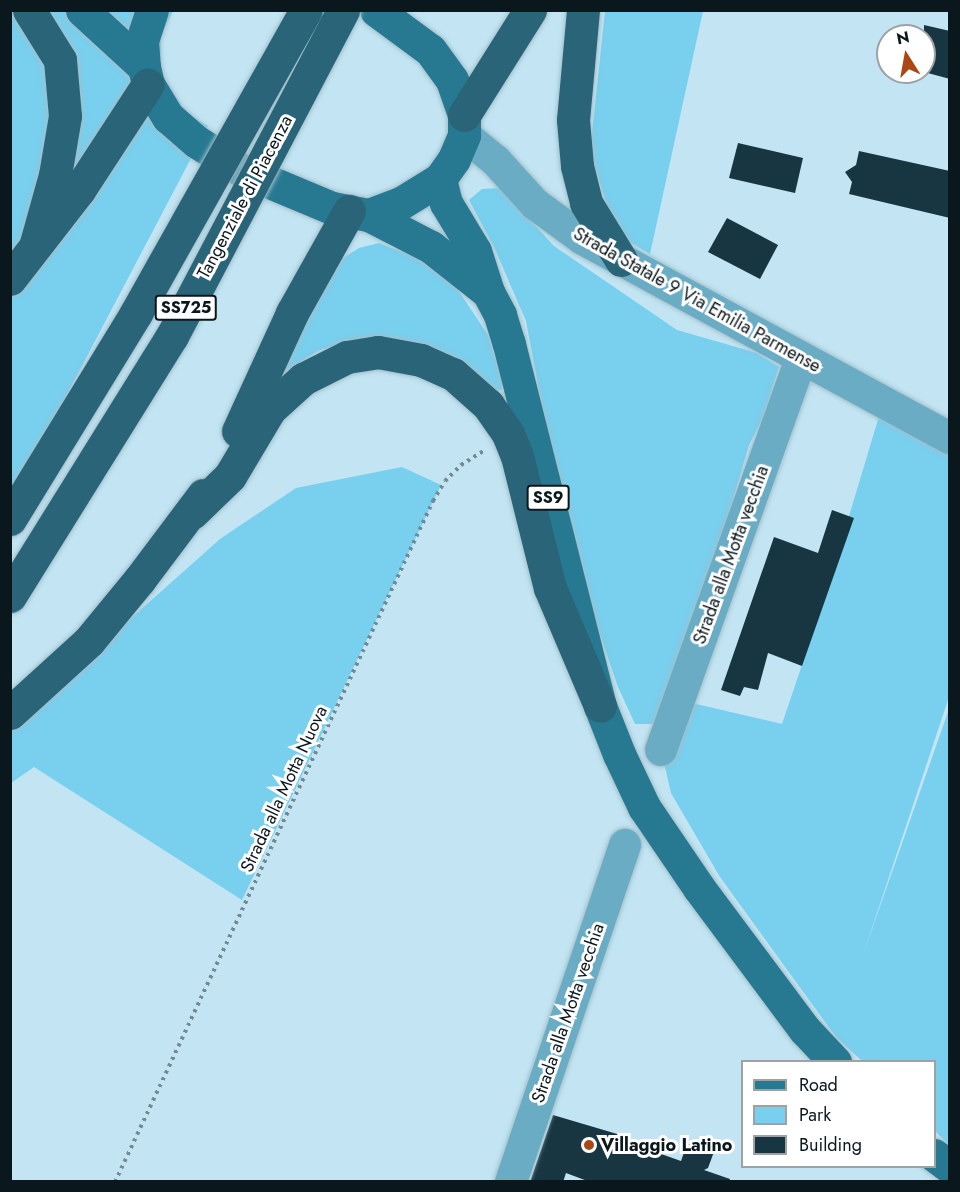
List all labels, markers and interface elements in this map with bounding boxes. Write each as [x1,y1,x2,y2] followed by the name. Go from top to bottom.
[876,24,936,84] north arrow
[894,25,911,50] text: N
[193,112,297,282] street label: Tangenziale di Piacenza
[570,223,824,377] street label: Strada Statale 9 Via Emilia Parmense
[154,295,218,321] road number: SS725
[689,463,773,647] street label: Strada alla Motta vecchia
[526,485,570,511] road number: SS9
[236,702,332,876] street label: Strada alla Motta Nuova
[527,920,609,1106] street label: Strada alla Motta vecchia
[741,1060,936,1168] legend
[799,1072,838,1098] text: Road
[799,1102,831,1128] text: Park
[799,1132,862,1158] text: Building
[601,1134,732,1156] place label: Villaggio Latino
[582,1138,596,1152] marker: Villaggio Latino

